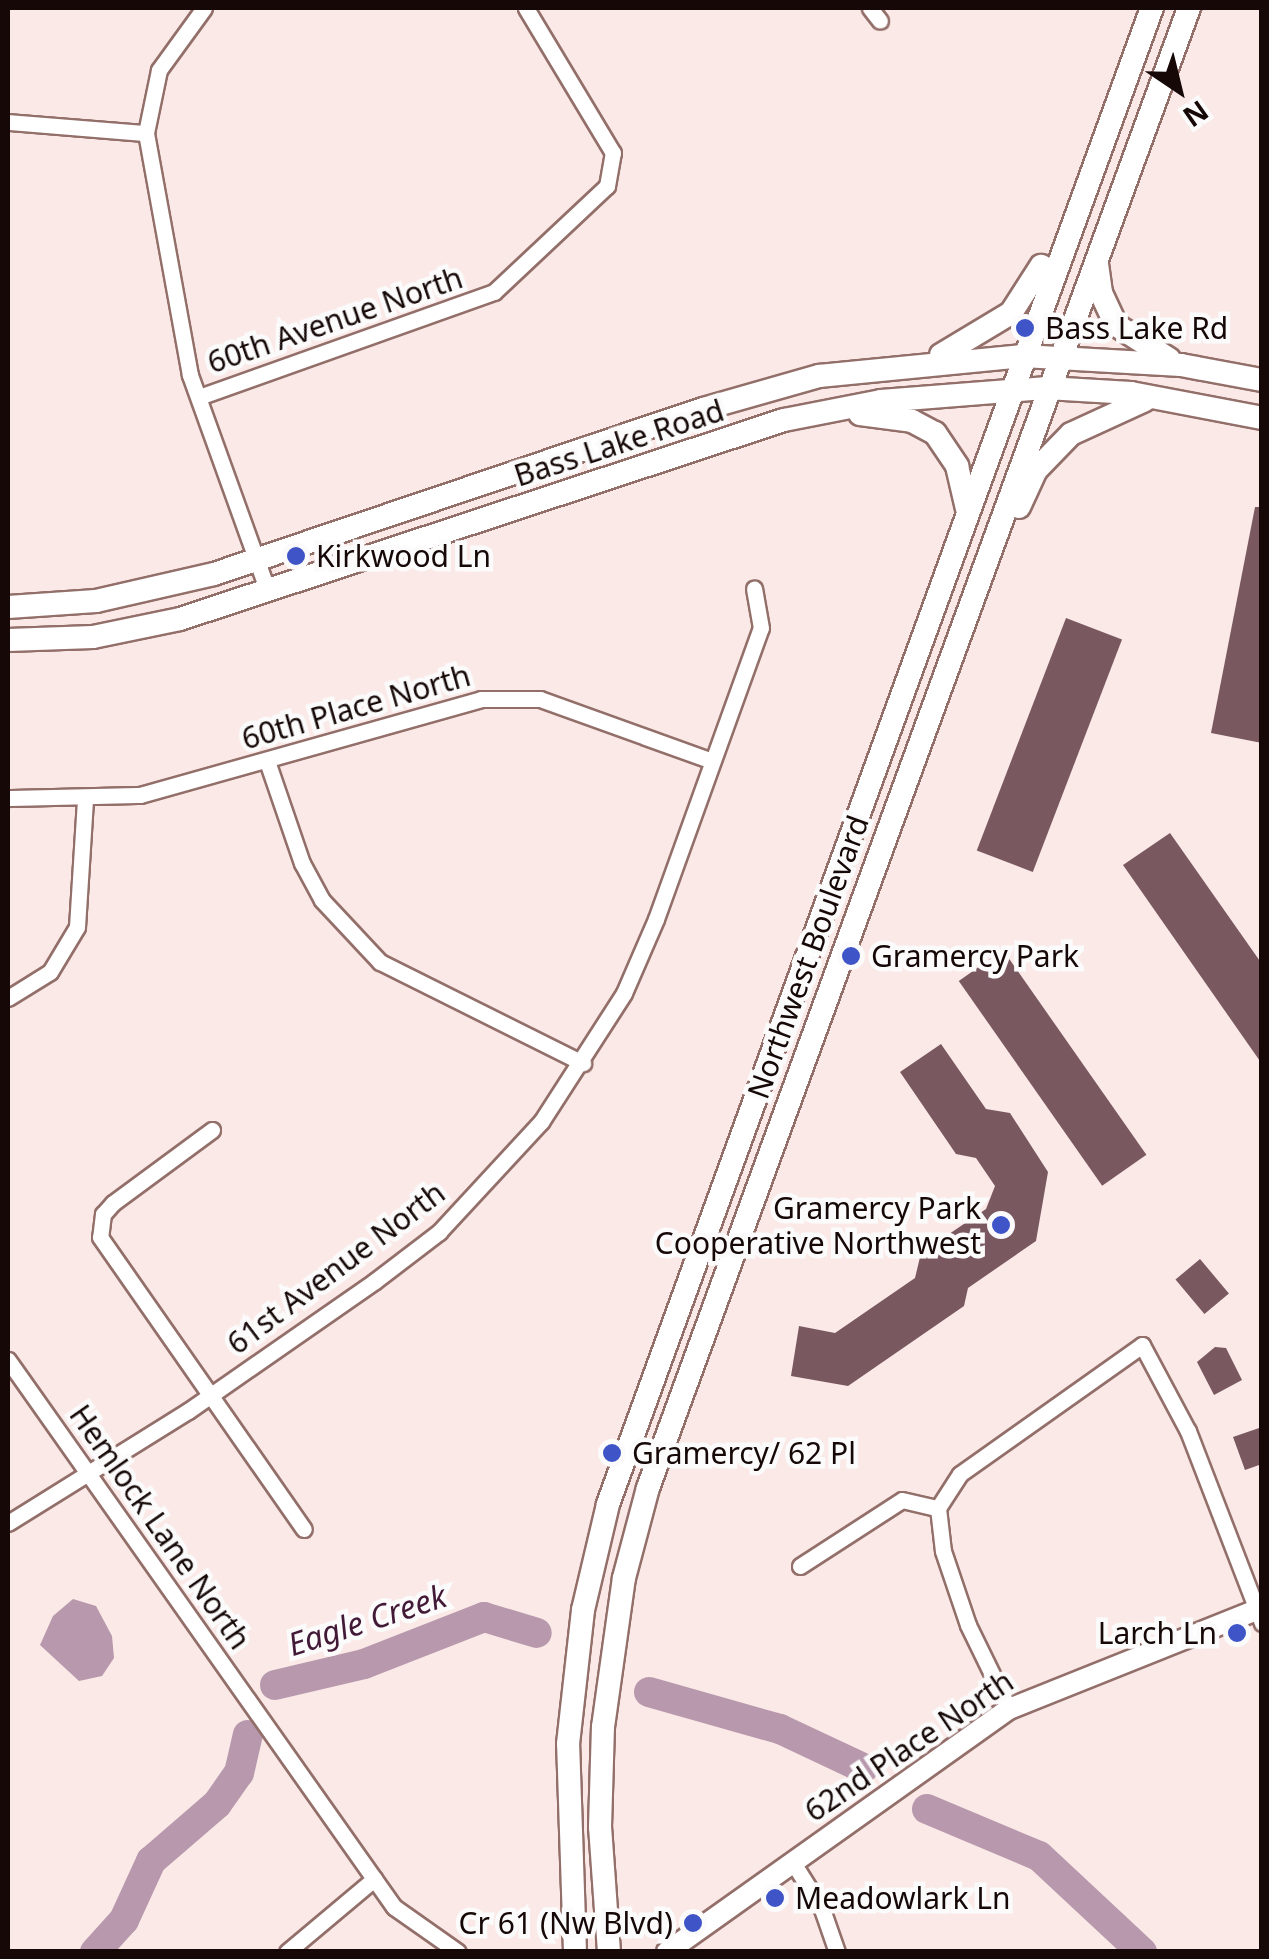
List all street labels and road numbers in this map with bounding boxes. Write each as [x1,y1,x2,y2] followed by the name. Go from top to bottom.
[203,259,467,381] street label: 60th Avenue North
[510,392,728,494] street label: Bass Lake Road
[238,657,474,757] street label: 60th Place North
[740,810,876,1104] street label: Northwest Boulevard
[220,1174,452,1362] street label: 61st Avenue North
[62,1398,258,1656] street label: Hemlock Lane North
[798,1663,1020,1829] street label: 62nd Place North

